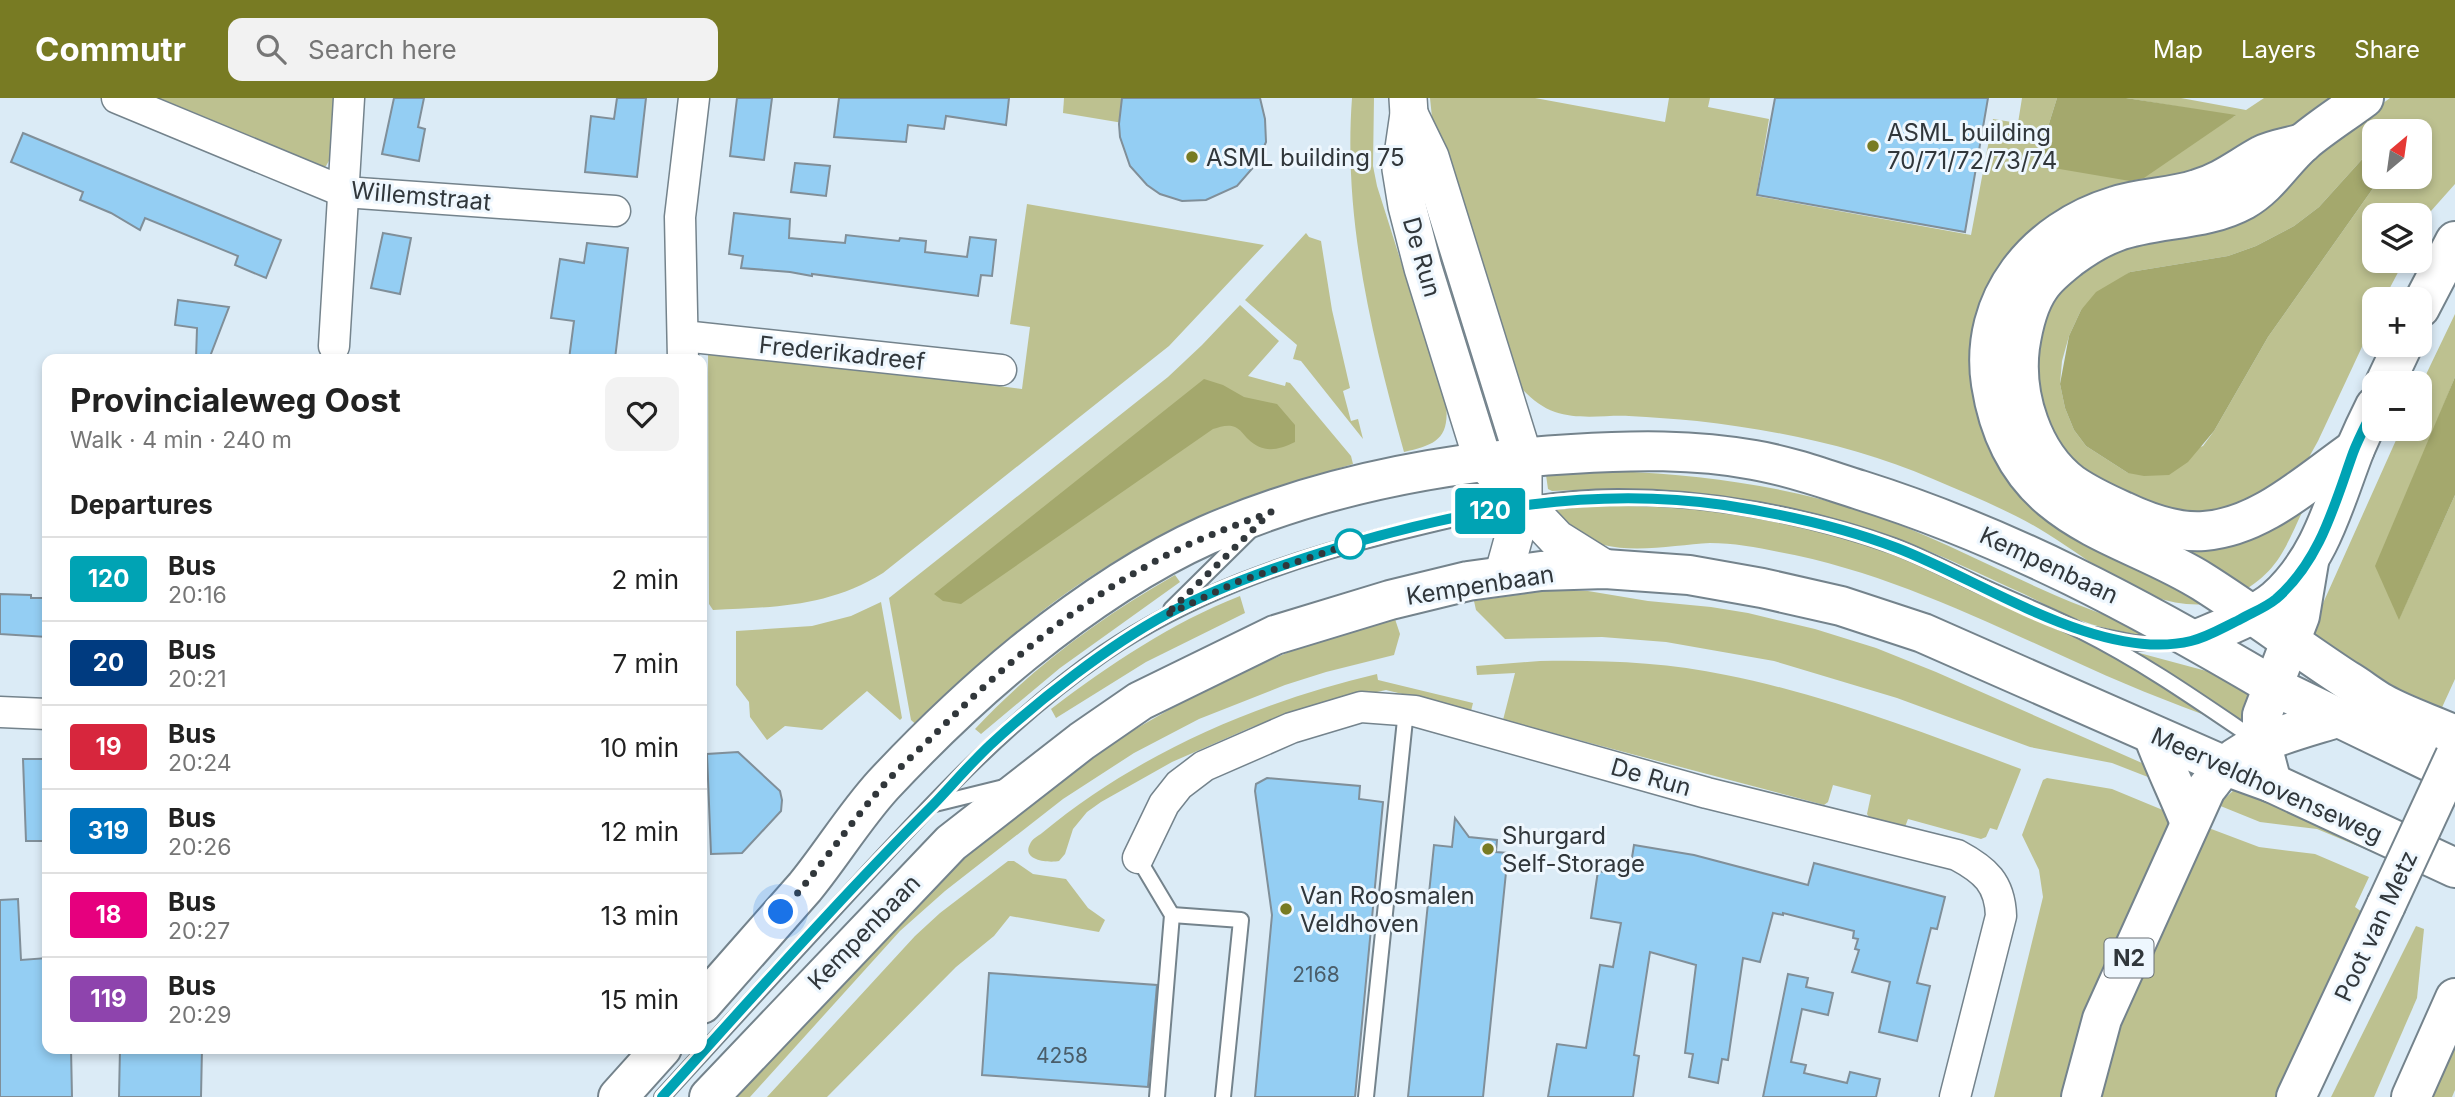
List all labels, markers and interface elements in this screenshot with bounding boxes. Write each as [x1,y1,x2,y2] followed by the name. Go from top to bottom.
[228,18,718,81] search box
[35,29,186,69] text: Commutr
[252,30,290,68] icon: search
[308,34,457,65] text: Search here
[2153,35,2203,64] text: Map
[2241,35,2316,64] text: Layers
[2354,35,2420,64] text: Share
[1887,118,2057,175] place label: ASML building 70/71/72/73/74
[2362,119,2432,189] north arrow
[2362,119,2432,441] map controls
[1865,138,1881,154] marker: ASML building 70/71/72/73/74
[1206,143,1405,172] place label: ASML building 75
[1184,149,1200,165] marker: ASML building 75
[350,175,492,217] street label: Willemstraat
[2362,203,2432,273] button: layers
[1397,214,1447,300] street label: De Run
[2362,287,2432,357] button: +
[758,330,927,376] street label: Frederikadreef
[2362,371,2432,441] button: −
[605,377,679,451] button: heart
[70,380,401,420] text: Provincialeweg Oost
[70,426,292,454] text: Walk · 4 min · 240 m
[1450,488,1530,534] line badge: 120
[70,489,213,520] text: Departures
[1469,496,1511,525] text: 120
[1975,520,2123,610] street label: Kempenbaan
[1335,529,1365,559] unlabelled marker
[168,550,216,581] text: Bus
[1404,559,1556,611] street label: Kempenbaan
[88,564,129,593] text: 120
[611,564,679,595] text: 2 min
[168,581,227,609] text: 20:16
[168,634,216,665] text: Bus
[93,648,124,677] text: 20
[613,648,679,679] text: 7 min
[168,665,227,693] text: 20:21
[168,718,216,749] text: Bus
[2147,721,2387,849] street label: Meerveldhovenseweg
[96,732,121,761] text: 19
[600,732,679,763] text: 10 min
[168,749,232,777] text: 20:24
[1608,752,1694,802] street label: De Run
[168,802,216,833] text: Bus
[88,816,129,845] text: 319
[601,816,679,847] text: 12 min
[1502,821,1645,878] place label: Shurgard Self-Storage
[168,833,231,861] text: 20:26
[1480,841,1496,857] marker: Shurgard Self-Storage
[2328,846,2424,1006] street label: Poot van Metz
[802,868,926,996] street label: Kempenbaan
[1300,881,1475,938] place label: Van Roosmalen Veldhoven
[168,886,216,917] text: Bus
[763,894,798,929] your location
[96,900,121,929] text: 18
[601,900,679,931] text: 13 min
[1278,901,1294,917] marker: Van Roosmalen Veldhoven
[168,917,230,945] text: 20:27
[2104,938,2154,978] road number: N2
[1292,962,1340,987] house number: 2168
[168,970,216,1001] text: Bus
[90,984,127,1013] text: 119
[601,984,679,1015] text: 15 min
[168,1001,231,1029] text: 20:29
[1036,1043,1088,1068] house number: 4258

